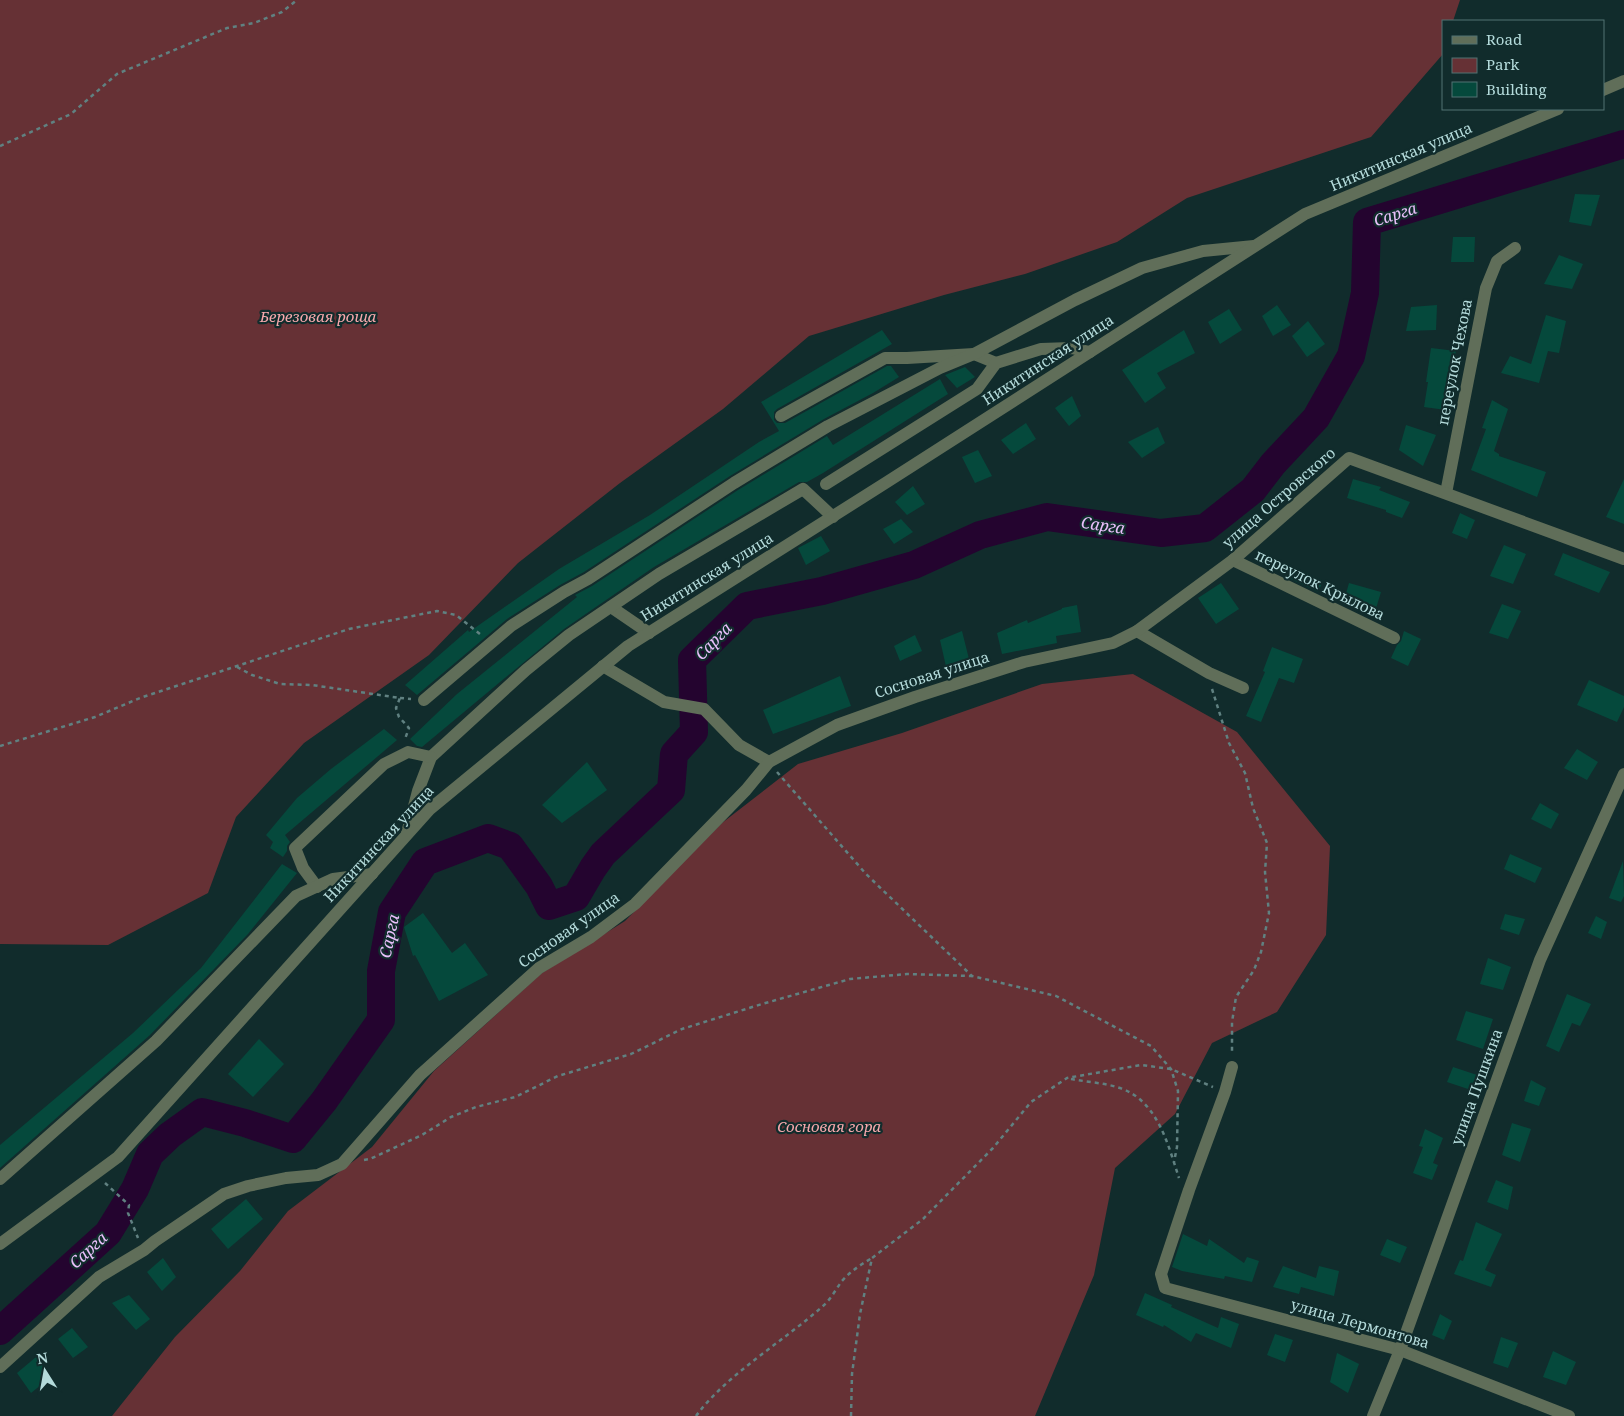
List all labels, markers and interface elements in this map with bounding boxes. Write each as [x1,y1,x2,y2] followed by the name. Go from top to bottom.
[1442,20,1604,110] legend
[1486,29,1522,49] text: Road
[1486,54,1520,74] text: Park
[1486,79,1547,99] text: Building
[1326,117,1475,195] street label: Никитинская улица
[1370,197,1420,231] water label: Сарга
[1432,297,1476,427] street label: переулок Чехова
[259,306,377,326] park label: Березовая роща
[978,309,1117,409] street label: Никитинская улица
[1217,442,1339,552] street label: улица Островского
[1079,511,1127,539] water label: Сарга
[636,527,777,625] street label: Никитинская улица
[1252,544,1389,624] street label: переулок Крылова
[690,617,736,665] water label: Сарга
[872,646,992,702] street label: Сосновая улица
[319,781,438,906] street label: Никитинская улица
[514,887,623,972] street label: Сосновая улица
[374,912,404,960] water label: Сарга
[1446,1026,1506,1148] street label: улица Пушкина
[777,1116,882,1136] park label: Сосновая гора
[64,1227,112,1273] water label: Сарга
[1289,1294,1432,1352] street label: улица Лермонтова
[20,1346,70,1396] north arrow
[35,1347,50,1368] text: N

